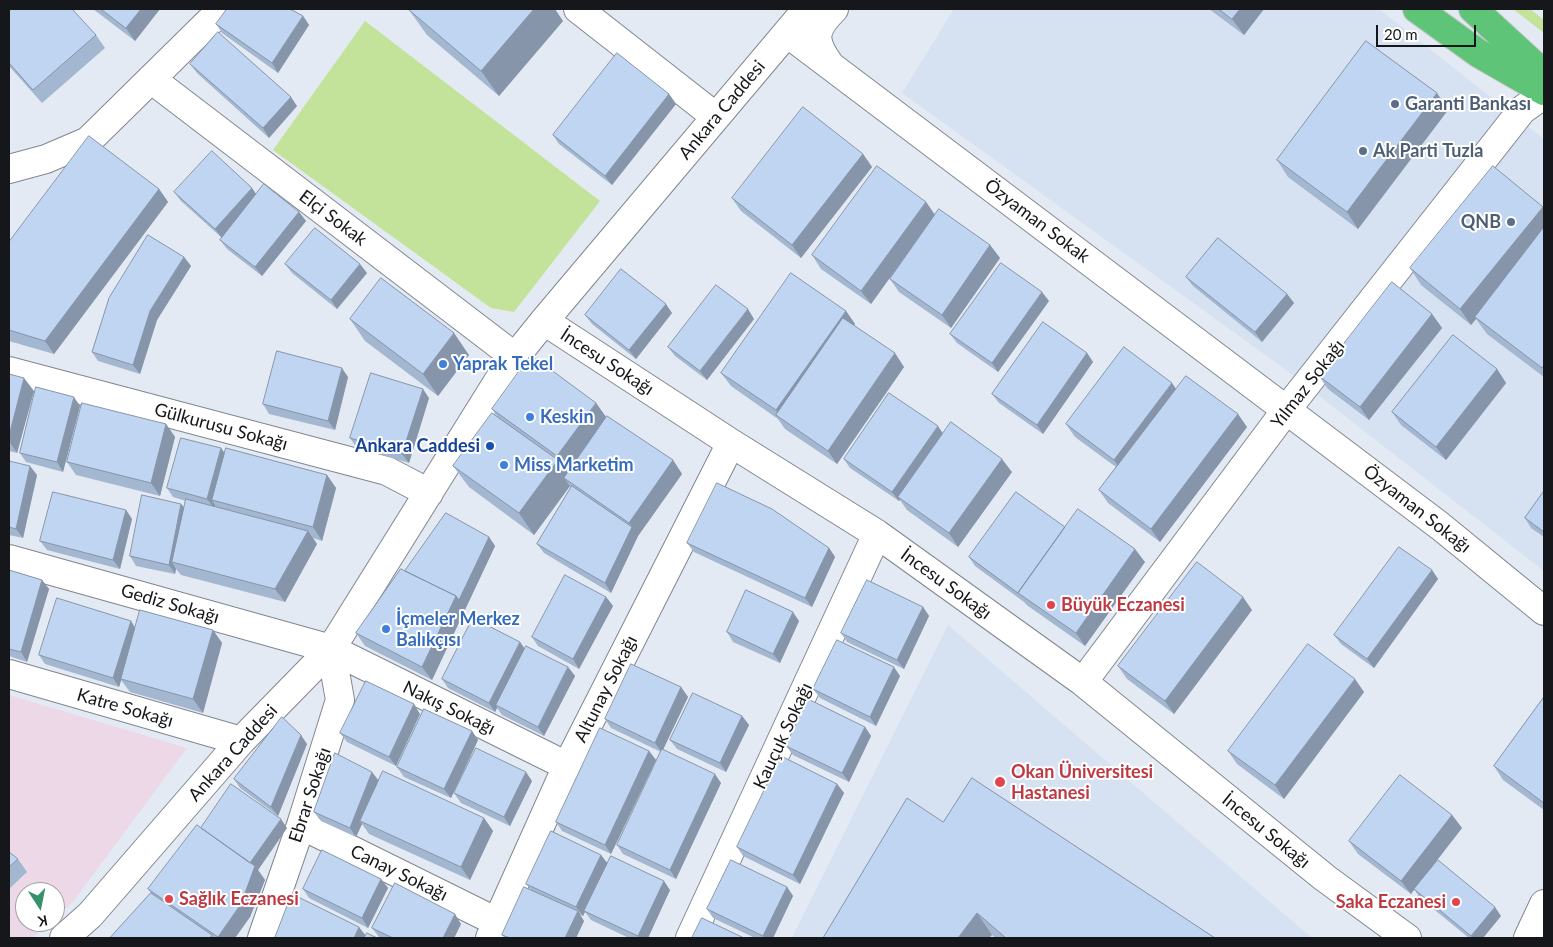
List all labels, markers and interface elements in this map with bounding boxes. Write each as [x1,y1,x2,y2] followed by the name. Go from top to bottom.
[1378,15,1478,47] scale bar
[1384,25,1418,43] text: 20 m
[674,56,770,164] street label: Ankara Caddesi
[1405,93,1531,115] place label: Garanti Bankası
[1389,98,1401,110] marker: Garanti Bankası
[1373,140,1483,162] place label: Ak Parti Tuzla
[1357,145,1369,157] marker: Ak Parti Tuzla
[980,174,1094,268] street label: Özyaman Sokak
[295,186,371,250] street label: Elçi Sokak
[1461,211,1501,233] place label: QNB
[1505,216,1517,228] marker: QNB
[556,324,658,400] street label: İncesu Sokağı
[1267,335,1349,433] street label: Yılmaz Sokağı
[453,353,553,375] place label: Yaprak Tekel
[437,358,449,370] marker: Yaprak Tekel
[152,399,290,455] street label: Gülkurusu Sokağı
[540,406,594,428] place label: Keskin
[524,411,536,423] marker: Keskin
[355,435,480,457] place label: Ankara Caddesi
[484,440,496,452] marker: Ankara Caddesi
[514,454,634,476] place label: Miss Marketim
[498,459,510,471] marker: Miss Marketim
[1359,460,1475,558] street label: Özyaman Sokağı
[896,544,996,624] street label: İncesu Sokağı
[118,580,222,628] street label: Gediz Sokağı
[1061,594,1185,616] place label: Büyük Eczanesi
[1045,599,1057,611] marker: Büyük Eczanesi
[396,608,520,650] place label: İçmeler Merkez Balıkçısı
[380,623,392,635] marker: İçmeler Merkez Balıkçısı
[570,632,642,746] street label: Altunay Sokağı
[399,676,499,740] street label: Nakış Sokağı
[749,679,817,793] street label: Kauçuk Sokağı
[74,684,176,732] street label: Katre Sokağı
[184,700,282,806] street label: Ankara Caddesi
[284,745,336,845] street label: Ebrar Sokağı
[1011,761,1153,804] place label: Okan Üniversitesi Hastanesi
[993,775,1007,789] marker: Okan Üniversitesi Hastanesi
[1218,789,1314,873] street label: İncesu Sokağı
[347,840,451,906] street label: Canay Sokağı
[15,882,65,932] north arrow
[179,888,299,910] place label: Sağlık Eczanesi
[1336,891,1446,913] place label: Saka Eczanesi
[163,893,175,905] marker: Sağlık Eczanesi
[1450,896,1462,908] marker: Saka Eczanesi
[36,912,49,930] text: K

